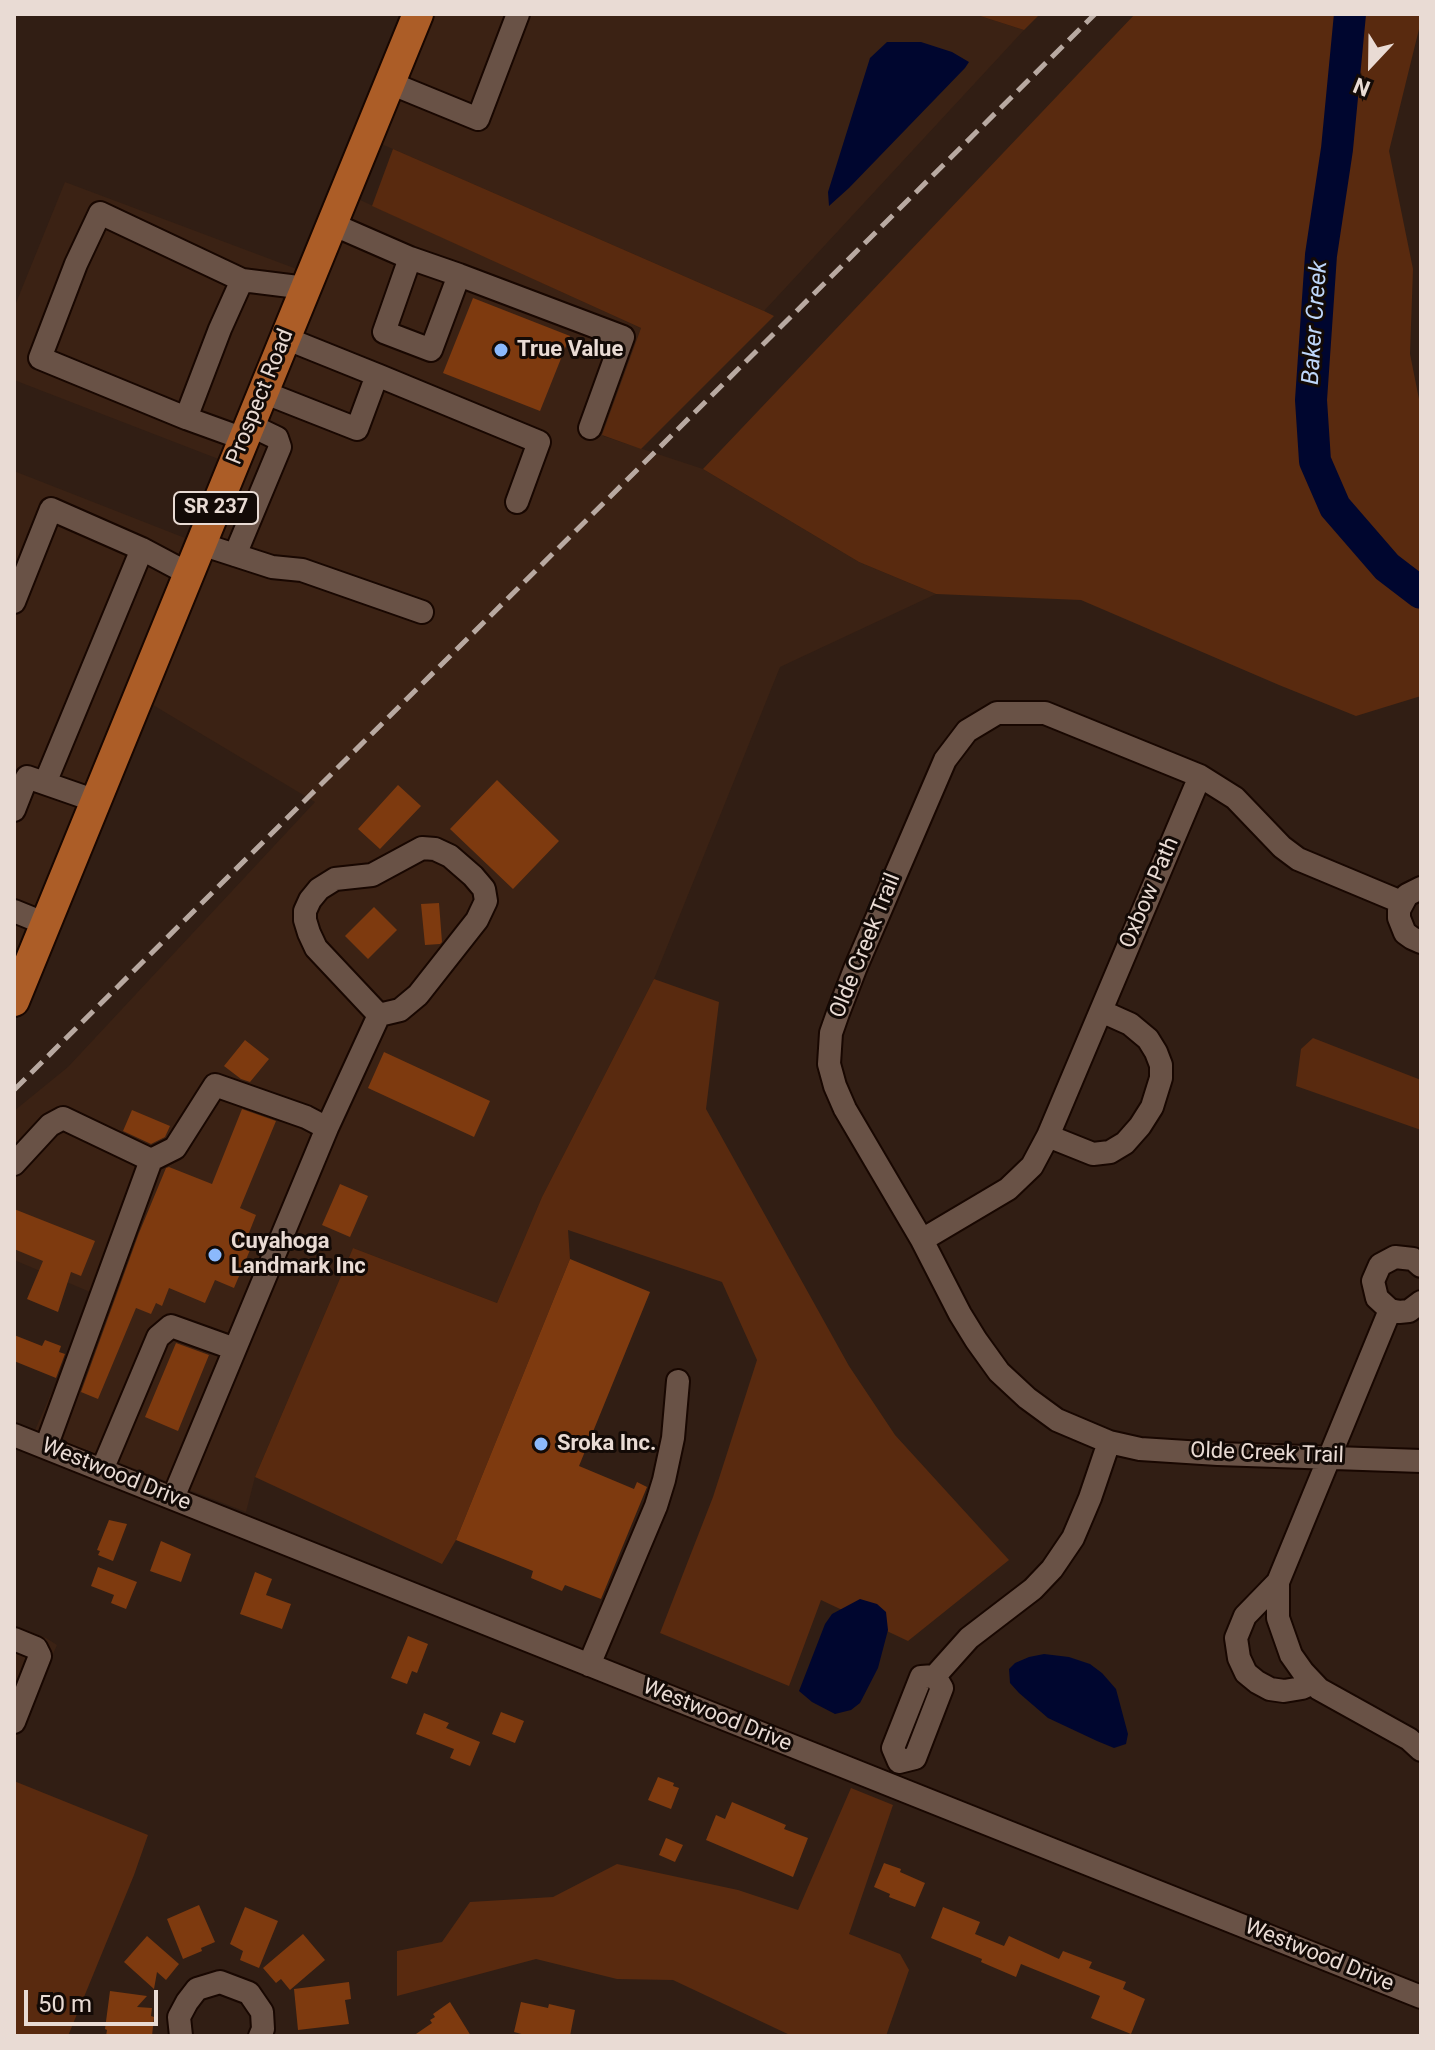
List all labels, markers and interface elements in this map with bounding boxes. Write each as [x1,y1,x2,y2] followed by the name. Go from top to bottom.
[1331,24,1411,104] north arrow
[1350,72,1374,101] text: N
[1297,260,1335,386] water label: Baker Creek
[222,325,300,469] street label: Prospect Road
[517,337,623,363] place label: True Value
[492,341,510,359] marker: True Value
[174,492,258,524] road number: SR 237
[1115,834,1185,952] street label: Oxbow Path
[825,870,907,1022] street label: Olde Creek Trail
[231,1229,366,1280] place label: Cuyahoga Landmark Inc
[206,1246,224,1264] marker: Cuyahoga Landmark Inc
[557,1431,656,1457] place label: Sroka Inc.
[38,1433,194,1517] street label: Westwood Drive
[532,1435,550,1453] marker: Sroka Inc.
[1190,1438,1344,1470] street label: Olde Creek Trail
[639,1674,795,1758] street label: Westwood Drive
[1241,1914,1397,1998] street label: Westwood Drive
[28,1974,162,2024] scale bar
[38,1990,92,2018] text: 50 m

